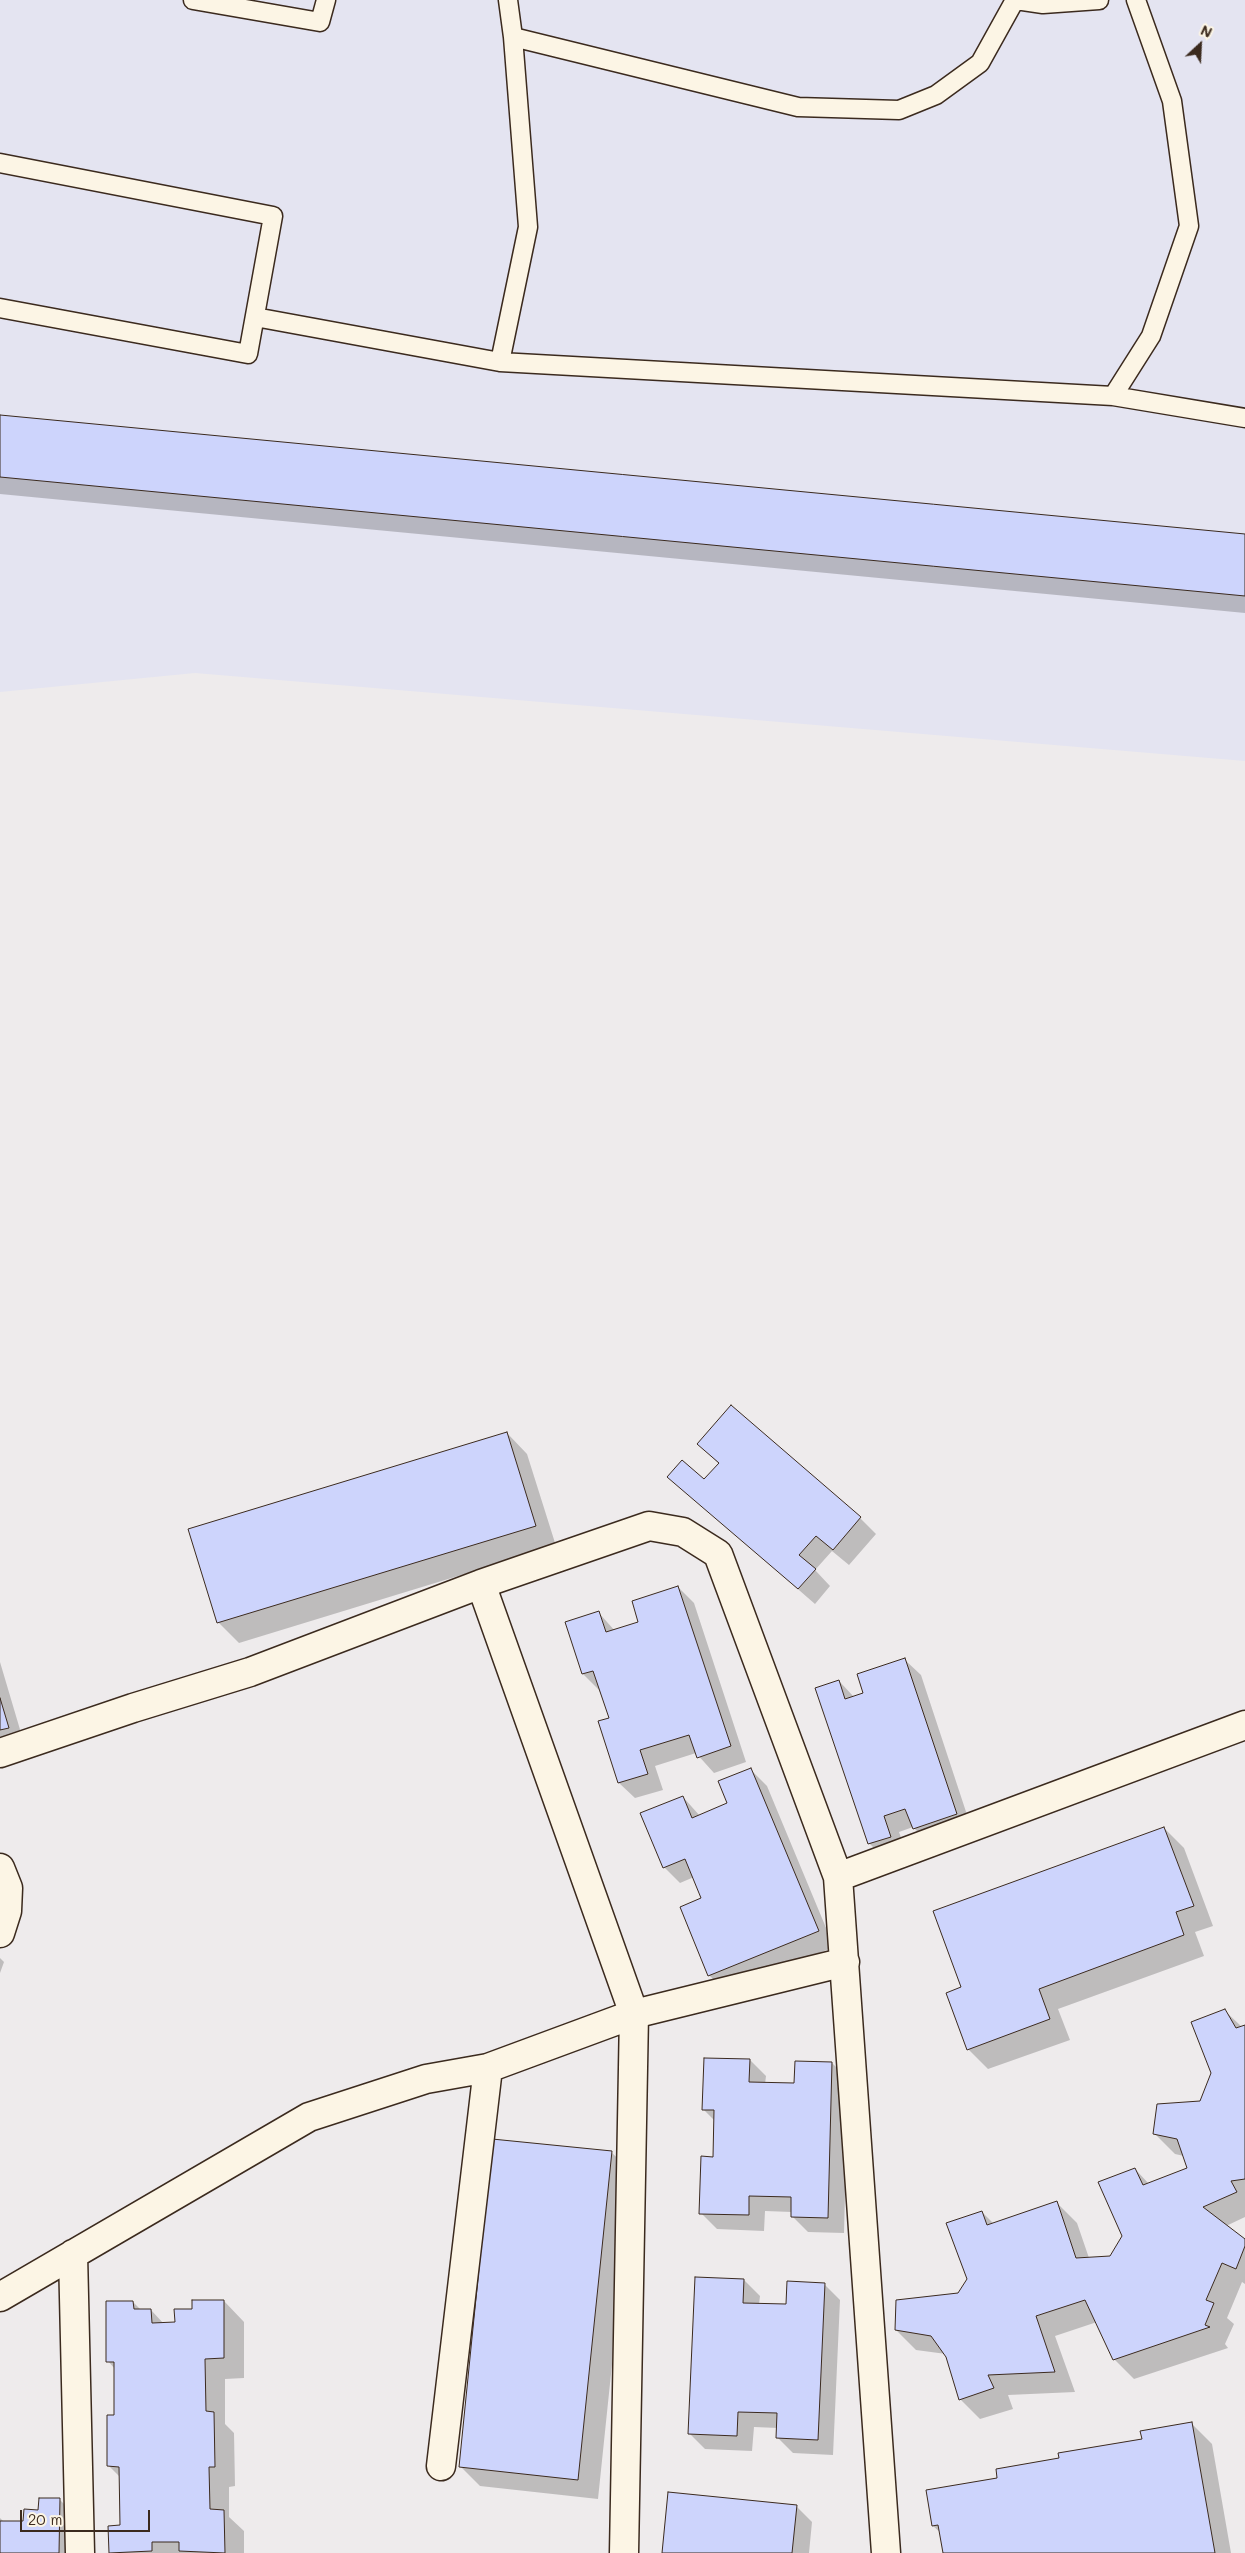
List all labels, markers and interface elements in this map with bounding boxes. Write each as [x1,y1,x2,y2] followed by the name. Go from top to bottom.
[1175,20,1225,70] north arrow
[1198,20,1215,42] text: N
[22,2500,152,2532] scale bar
[28,2509,62,2529] text: 20 m

